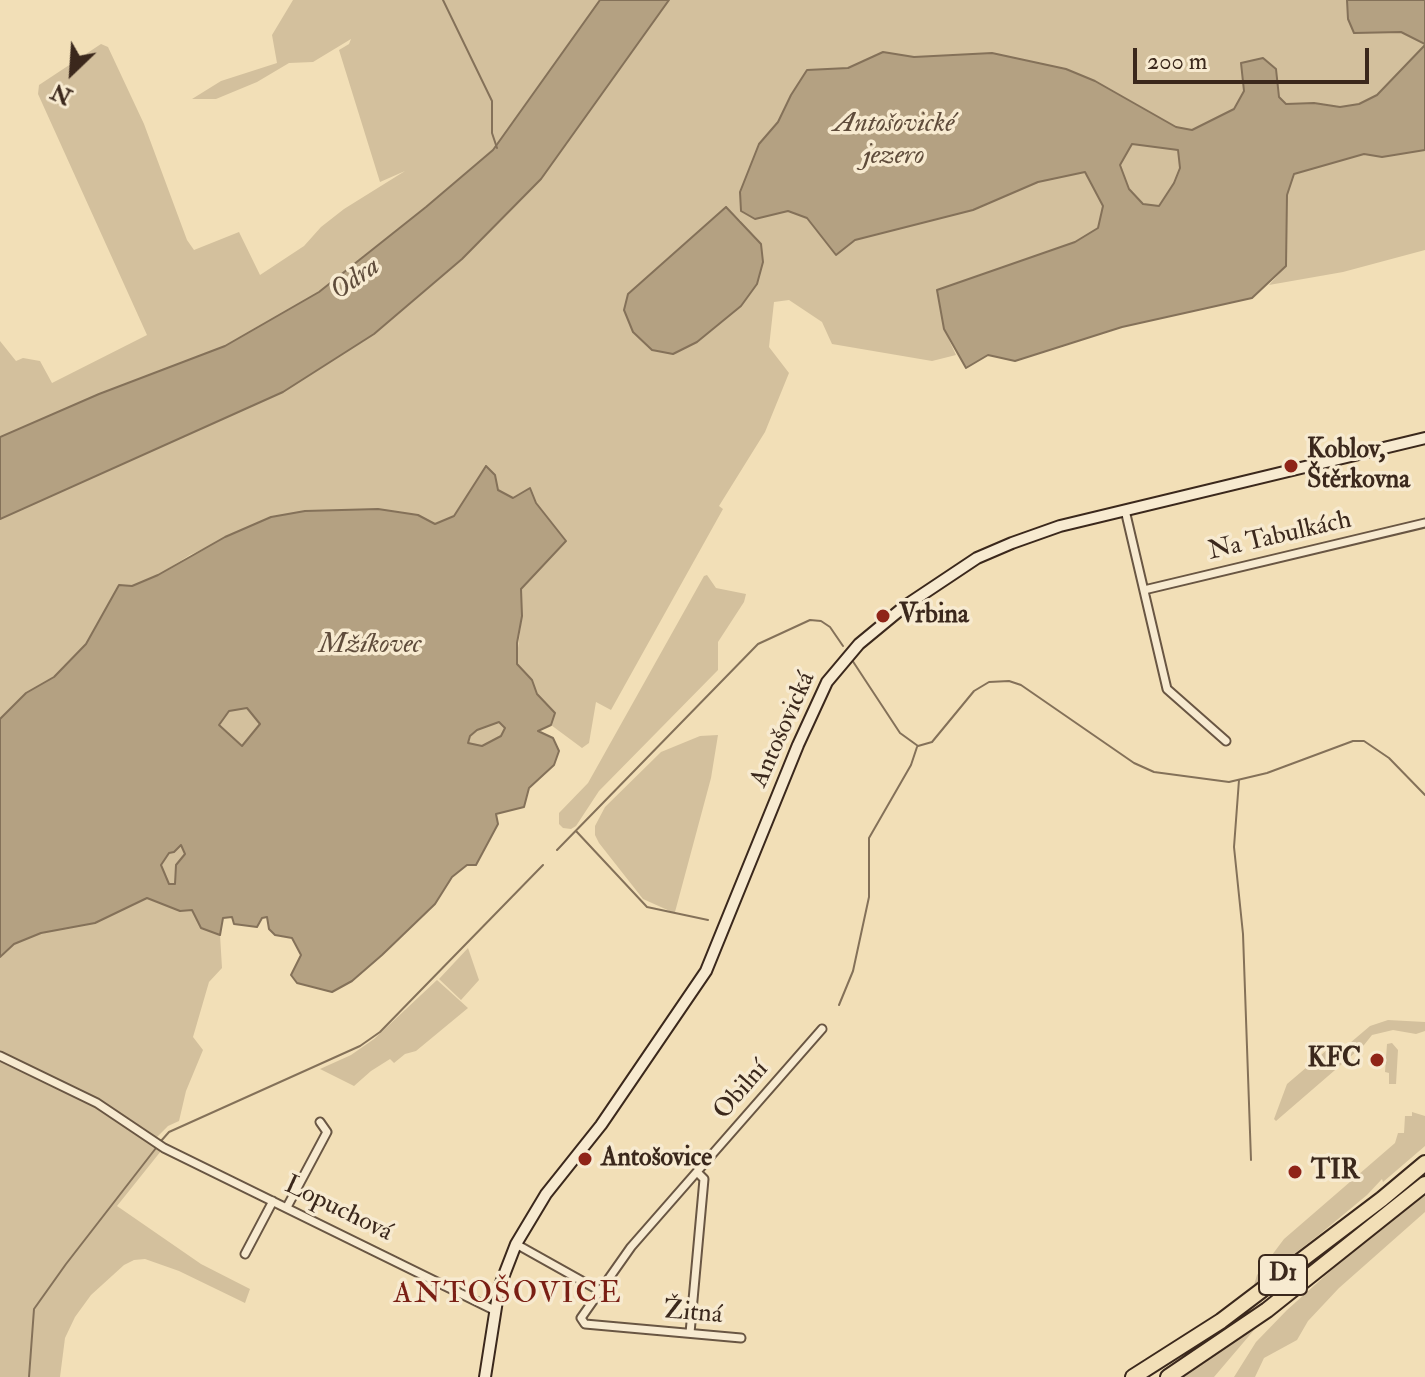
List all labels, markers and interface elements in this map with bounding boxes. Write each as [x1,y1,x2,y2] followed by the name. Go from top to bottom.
[32,32,112,112] north arrow
[1137,32,1373,82] scale bar
[1147,46,1207,77] text: 200 m
[47,77,77,111] text: N
[833,108,955,174] water label: Antošovické jezero
[325,251,387,309] water label: Odra
[1307,435,1410,496] place label: Koblov, Štěrkovna
[1282,457,1300,475] marker: Koblov, Štěrkovna
[1205,505,1355,569] street label: Na Tabulkách
[899,600,969,632] place label: Vrbina
[874,607,892,625] marker: Vrbina
[319,629,421,663] water label: Mžíkovec
[745,667,823,793] street label: Antošovická
[1307,1044,1361,1076] place label: KFC
[1368,1051,1386,1069] marker: KFC
[708,1055,776,1127] street label: Obilní
[601,1143,712,1175] place label: Antošovice
[576,1150,594,1168] marker: Antošovice
[1311,1156,1359,1188] place label: TIR
[1286,1163,1304,1181] marker: TIR
[279,1171,397,1249] street label: Lopuchová
[1259,1255,1307,1295] road number: D1
[393,1278,623,1314] district label: ANTOŠOVICE
[662,1296,724,1332] street label: Žitná

